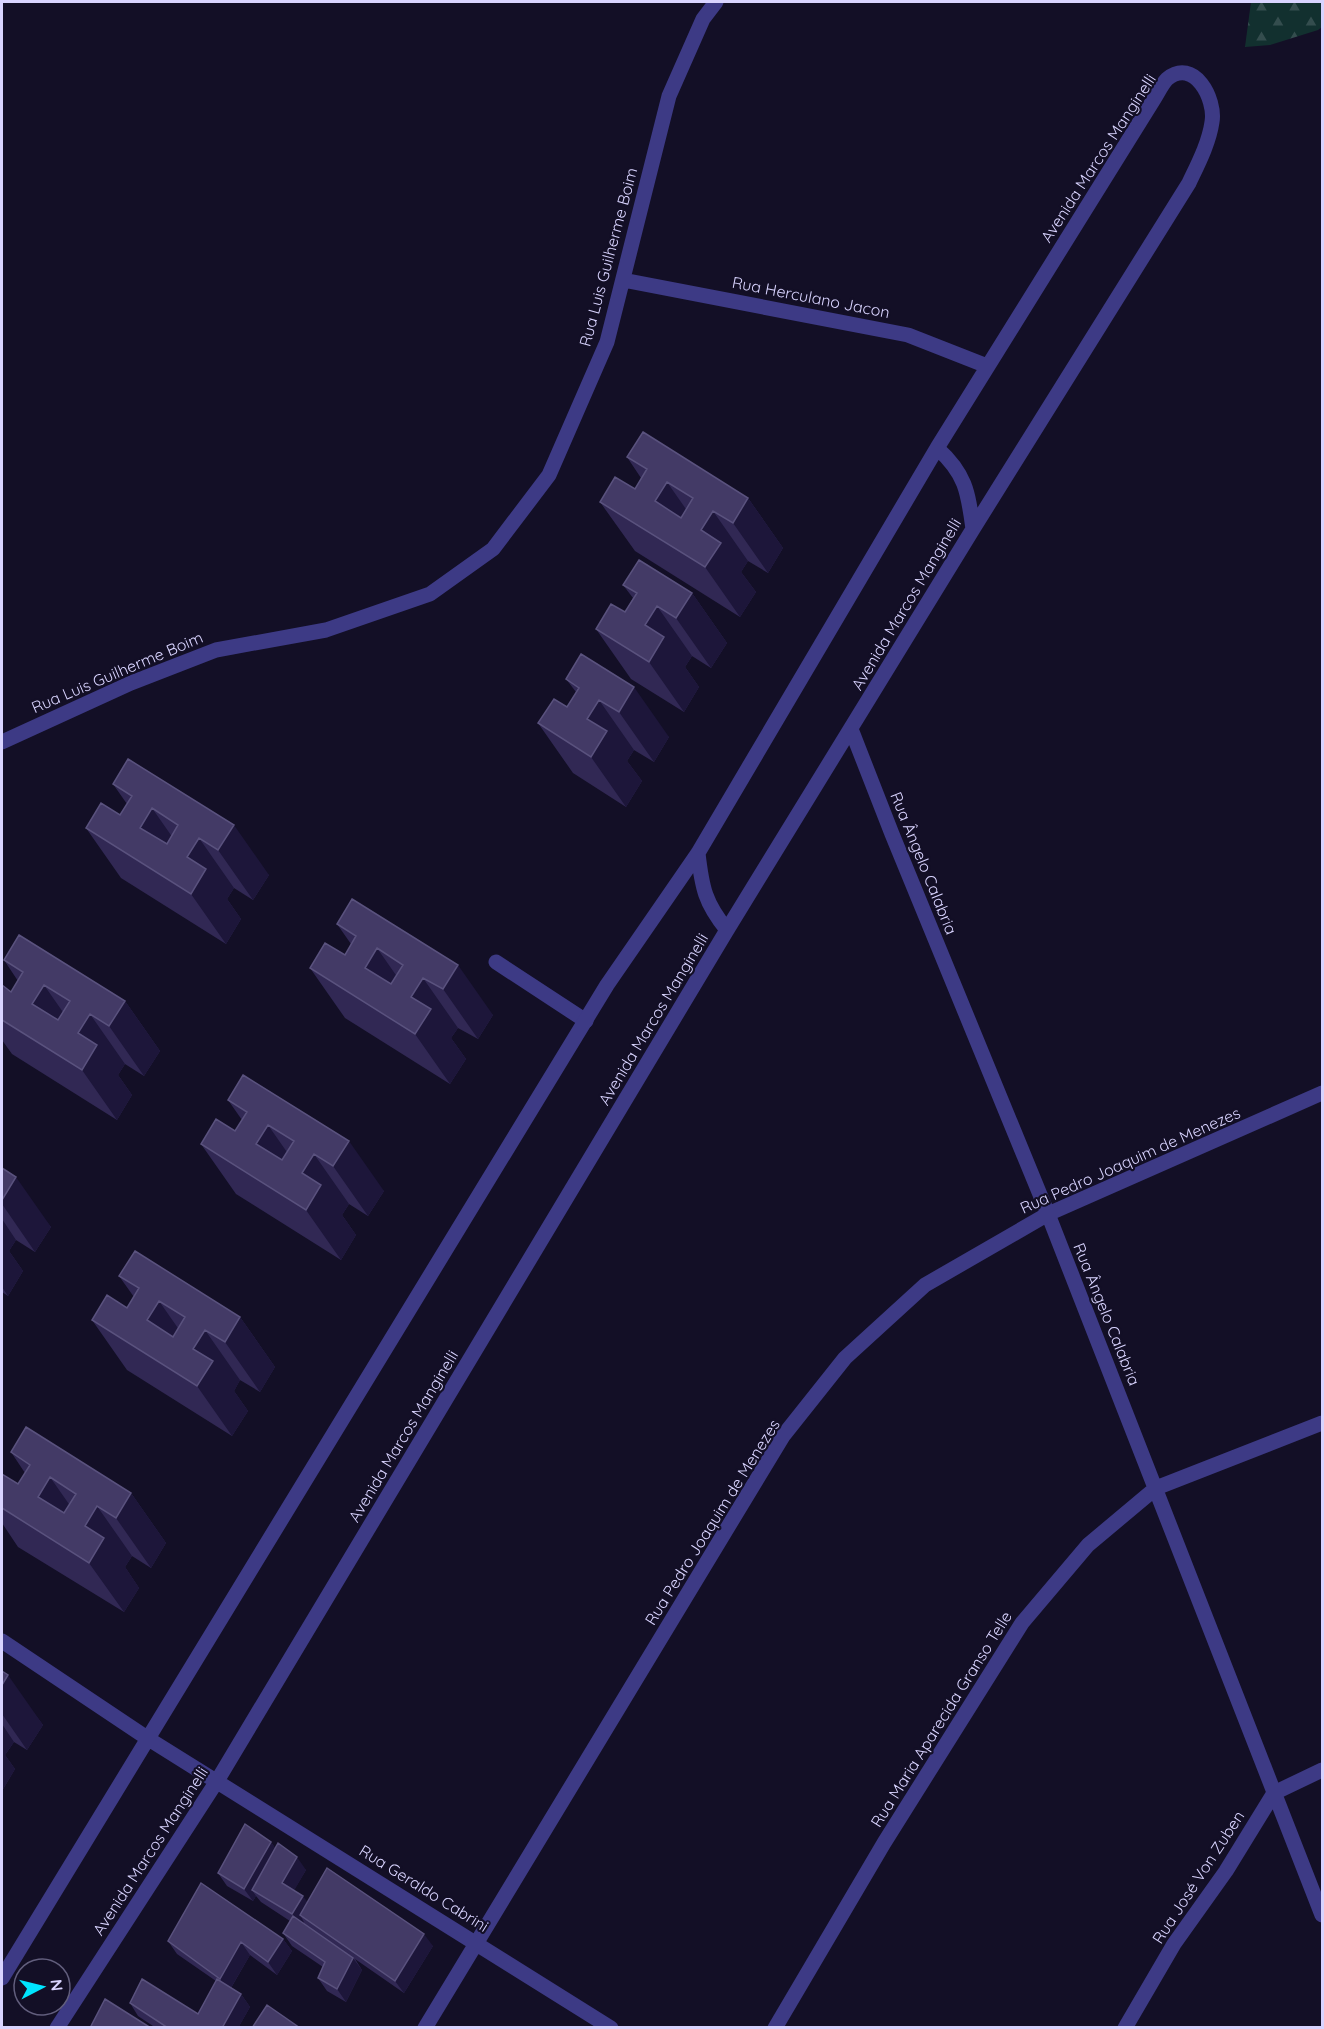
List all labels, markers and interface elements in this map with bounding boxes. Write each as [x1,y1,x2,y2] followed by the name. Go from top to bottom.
[1036,70,1160,246] street label: Avenida Marcos Manginelli
[574,165,642,349] street label: Rua Luis Guilherme Boim
[730,272,892,322] street label: Rua Herculano Jacon
[847,514,965,694] street label: Avenida Marcos Manginelli
[28,627,206,717] street label: Rua Luis Guilherme Boim
[886,789,962,937] street label: Rua Ângelo Calabria
[594,929,712,1109] street label: Avenida Marcos Manginelli
[1017,1102,1243,1218] street label: Rua Pedro Joaquim de Menezes
[1069,1240,1145,1388] street label: Rua Ângelo Calabria
[344,1346,462,1526] street label: Avenida Marcos Manginelli
[640,1415,784,1629] street label: Rua Pedro Joaquim de Menezes
[866,1607,1016,1831] street label: Rua Maria Aparecida Granso Telle
[88,1763,212,1939] street label: Avenida Marcos Manginelli
[1148,1807,1248,1947] street label: Rua José Von Zuben
[356,1840,492,1936] street label: Rua Geraldo Cabrini
[12,1957,72,2017] north arrow
[46,1978,68,1992] text: N

